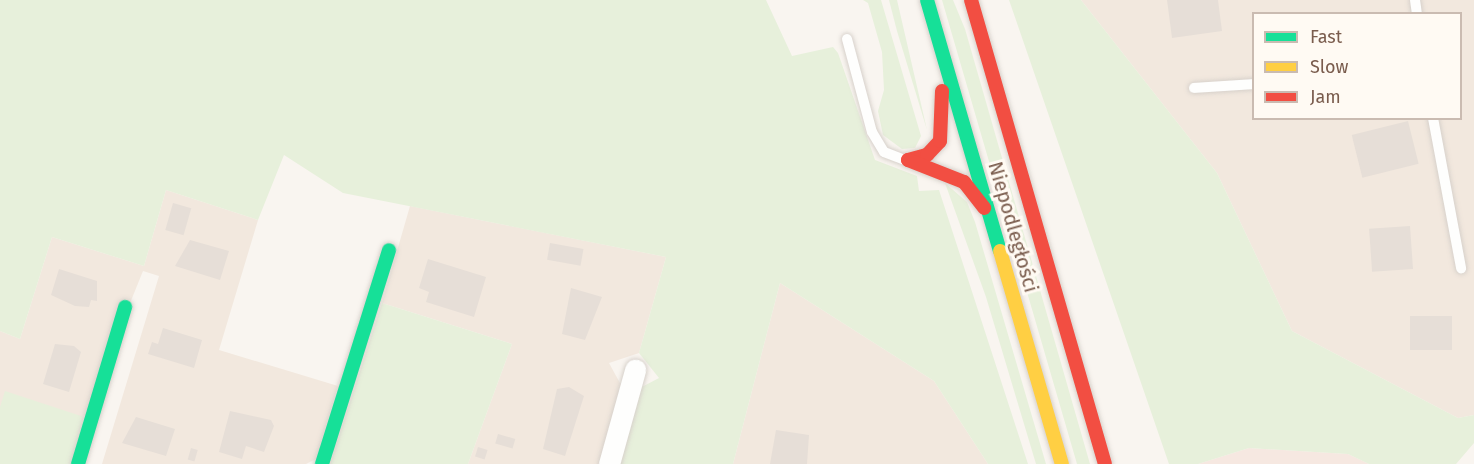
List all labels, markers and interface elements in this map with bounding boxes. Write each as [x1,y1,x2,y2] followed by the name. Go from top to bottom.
[1252,12,1462,120] legend
[1310,26,1342,48] text: Fast
[1310,56,1348,78] text: Slow
[1310,86,1341,108] text: Jam
[983,159,1043,295] street label: Niepodległości

